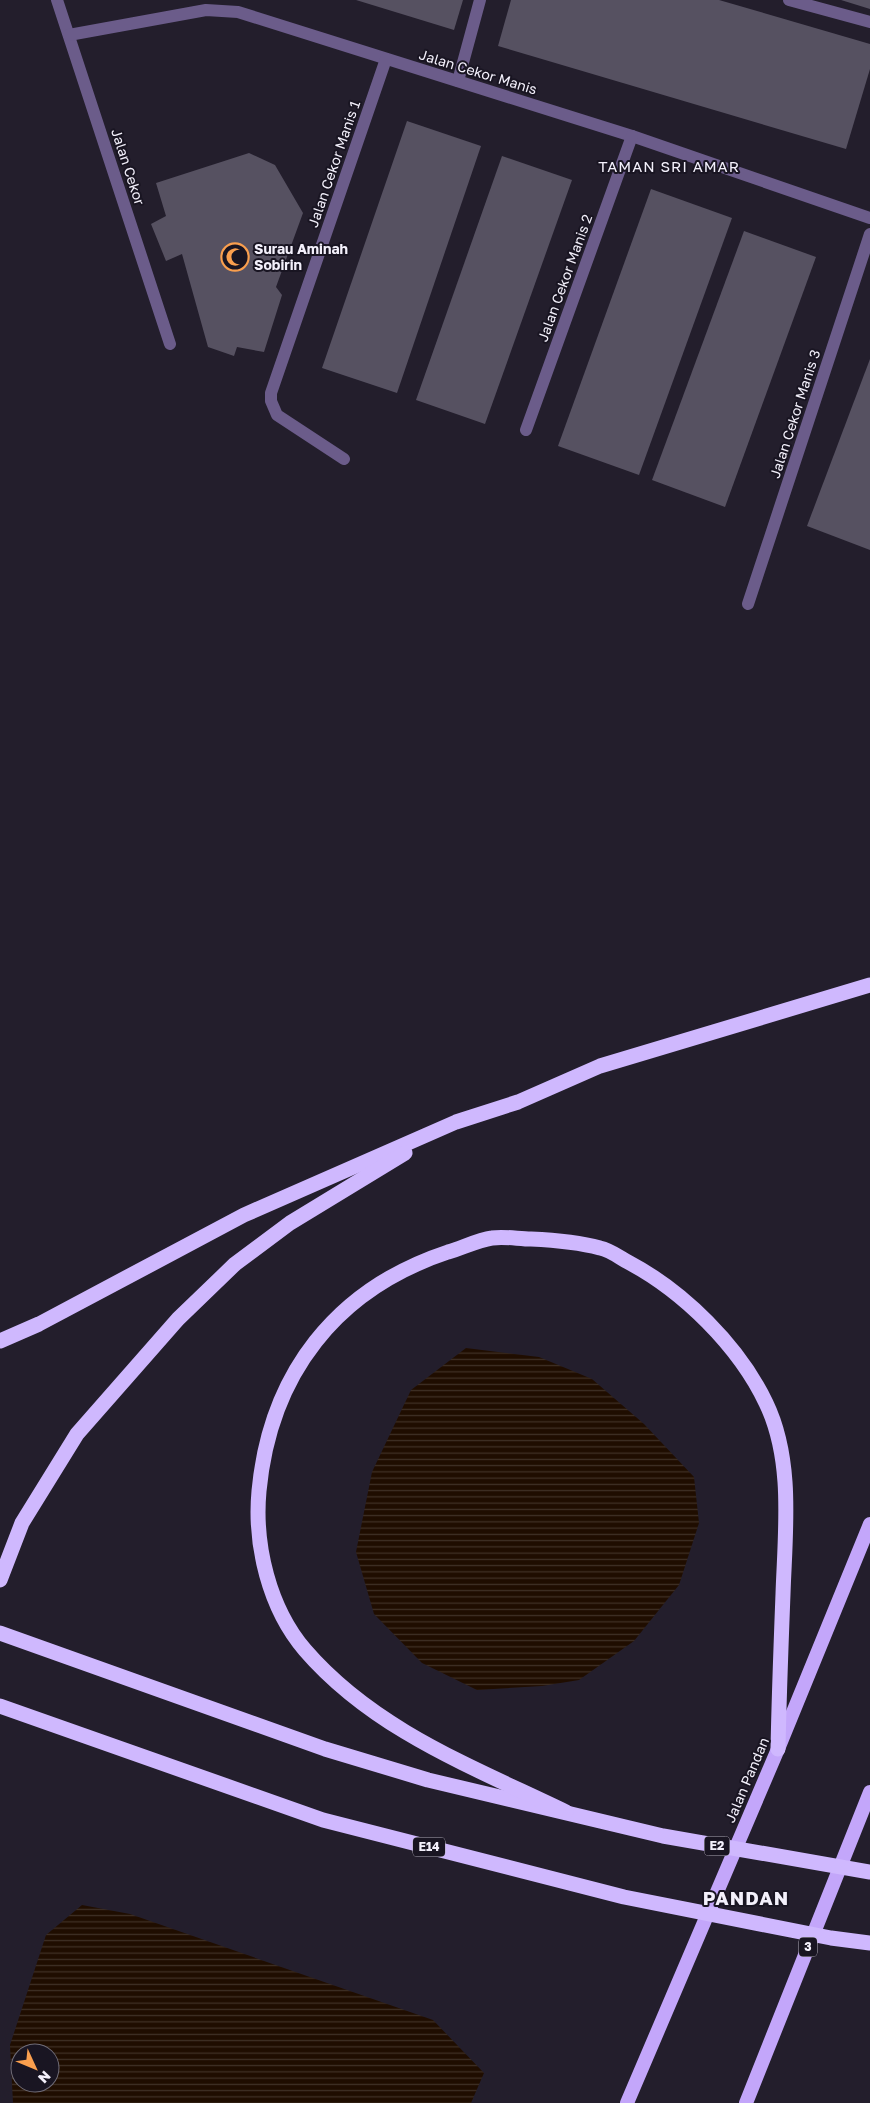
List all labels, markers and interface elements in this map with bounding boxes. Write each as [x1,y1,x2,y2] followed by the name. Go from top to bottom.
[417,45,539,98] street label: Jalan Cekor Manis
[304,98,363,229] street label: Jalan Cekor Manis 1
[108,127,149,208] street label: Jalan Cekor
[598,157,740,175] district label: TAMAN SRI AMAR
[534,212,595,344] street label: Jalan Cekor Manis 2
[254,240,348,273] place label: Surau Aminah Sobirin
[220,242,250,272] mosque icon: Surau Aminah Sobirin
[766,347,823,480] street label: Jalan Cekor Manis 3
[721,1735,772,1825] street label: Jalan Pandan
[704,1836,730,1855] road number: E2
[413,1838,445,1856] road number: E14
[703,1886,789,1909] district label: PANDAN
[799,1938,817,1956] road number: 3
[10,2043,60,2093] north arrow
[35,2068,55,2087] text: N

